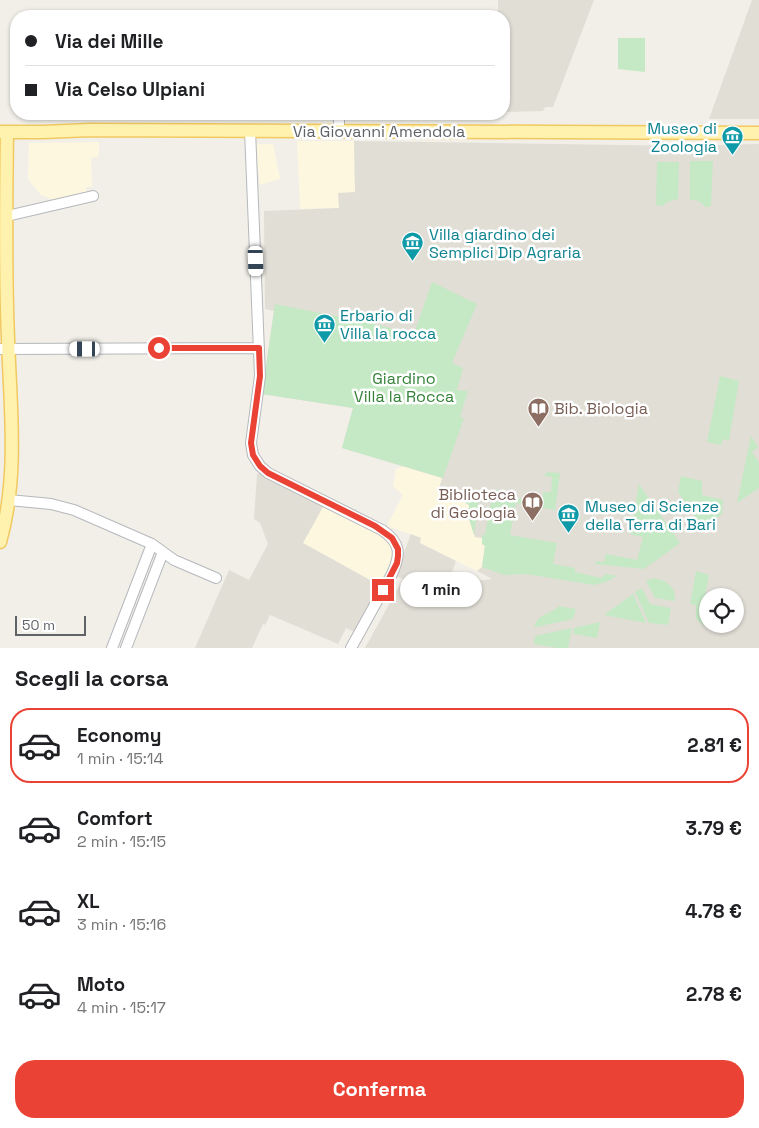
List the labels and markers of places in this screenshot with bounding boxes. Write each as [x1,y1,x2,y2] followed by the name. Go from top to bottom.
[647,118,717,157] place label: Museo di Zoologia
[721,125,745,156] museum icon: Museo di Zoologia
[429,224,581,263] place label: Villa giardino dei Semplici Dip Agraria
[401,231,425,262] museum icon: Villa giardino dei Semplici Dip Agraria
[340,305,436,344] place label: Erbario di Villa la rocca
[312,312,336,343] museum icon: Erbario di Villa la rocca
[526,396,550,427] library icon: Bib. Biologia
[554,398,648,419] place label: Bib. Biologia
[431,484,516,523] place label: Biblioteca di Geologia
[520,491,544,522] library icon: Biblioteca di Geologia
[585,496,719,535] place label: Museo di Scienze della Terra di Bari
[557,503,581,534] museum icon: Museo di Scienze della Terra di Bari

